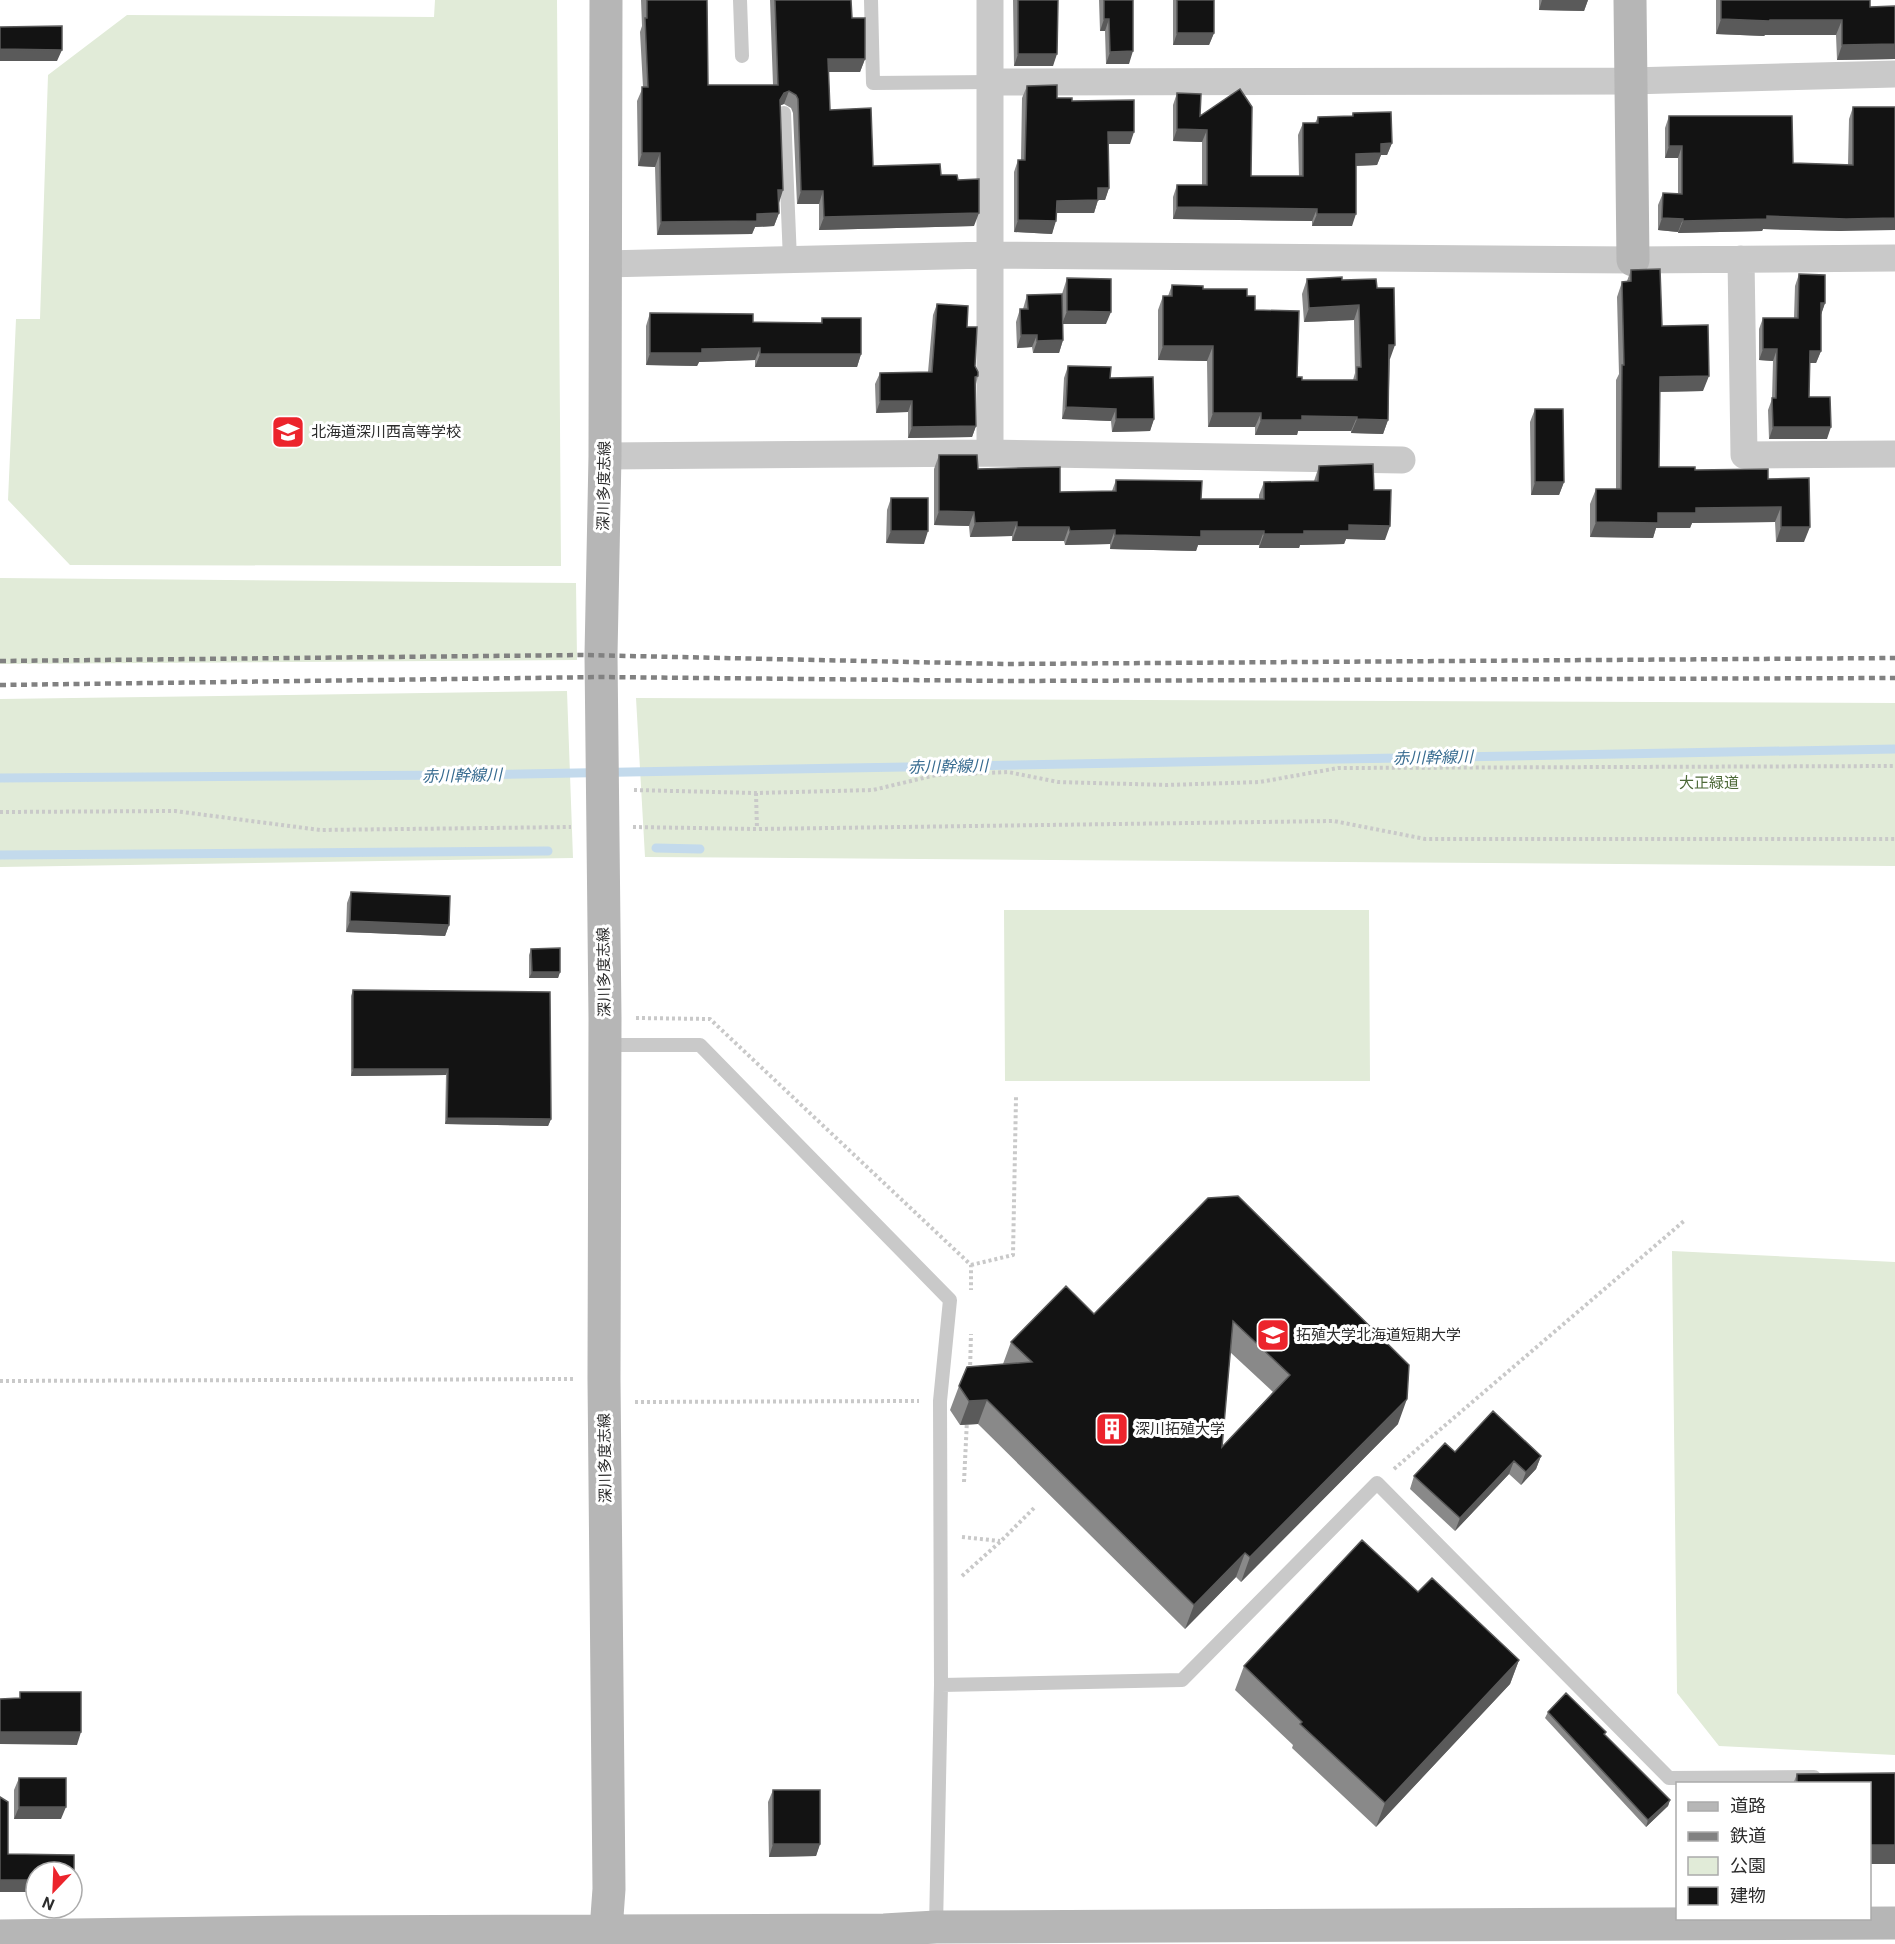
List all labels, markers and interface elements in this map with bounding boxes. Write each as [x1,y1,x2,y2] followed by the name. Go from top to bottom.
[270,414,306,450] school or university icon: 北海道深川西高等学校
[311,423,461,441] place label: 北海道深川西高等学校
[594,441,614,531] street label: 深川多度志線
[1393,747,1475,768] water label: 赤川幹線川
[908,756,990,777] water label: 赤川幹線川
[422,765,504,786] water label: 赤川幹線川
[1679,774,1739,792] park label: 大正緑道
[594,927,614,1017] street label: 深川多度志線
[1255,1317,1291,1353] school or university icon: 拓殖大学北海道短期大学
[1296,1326,1461,1344] place label: 拓殖大学北海道短期大学
[1094,1411,1130,1447] building icon: 深川拓殖大学
[595,1413,615,1503] street label: 深川多度志線
[1135,1420,1225,1438] place label: 深川拓殖大学
[1676,1782,1871,1920] legend
[1730,1795,1766,1816] text: 道路
[1730,1825,1766,1846] text: 鉄道
[1730,1855,1766,1876] text: 公園
[24,1860,84,1920] north arrow
[1730,1885,1766,1906] text: 建物
[39,1892,57,1914] text: N

